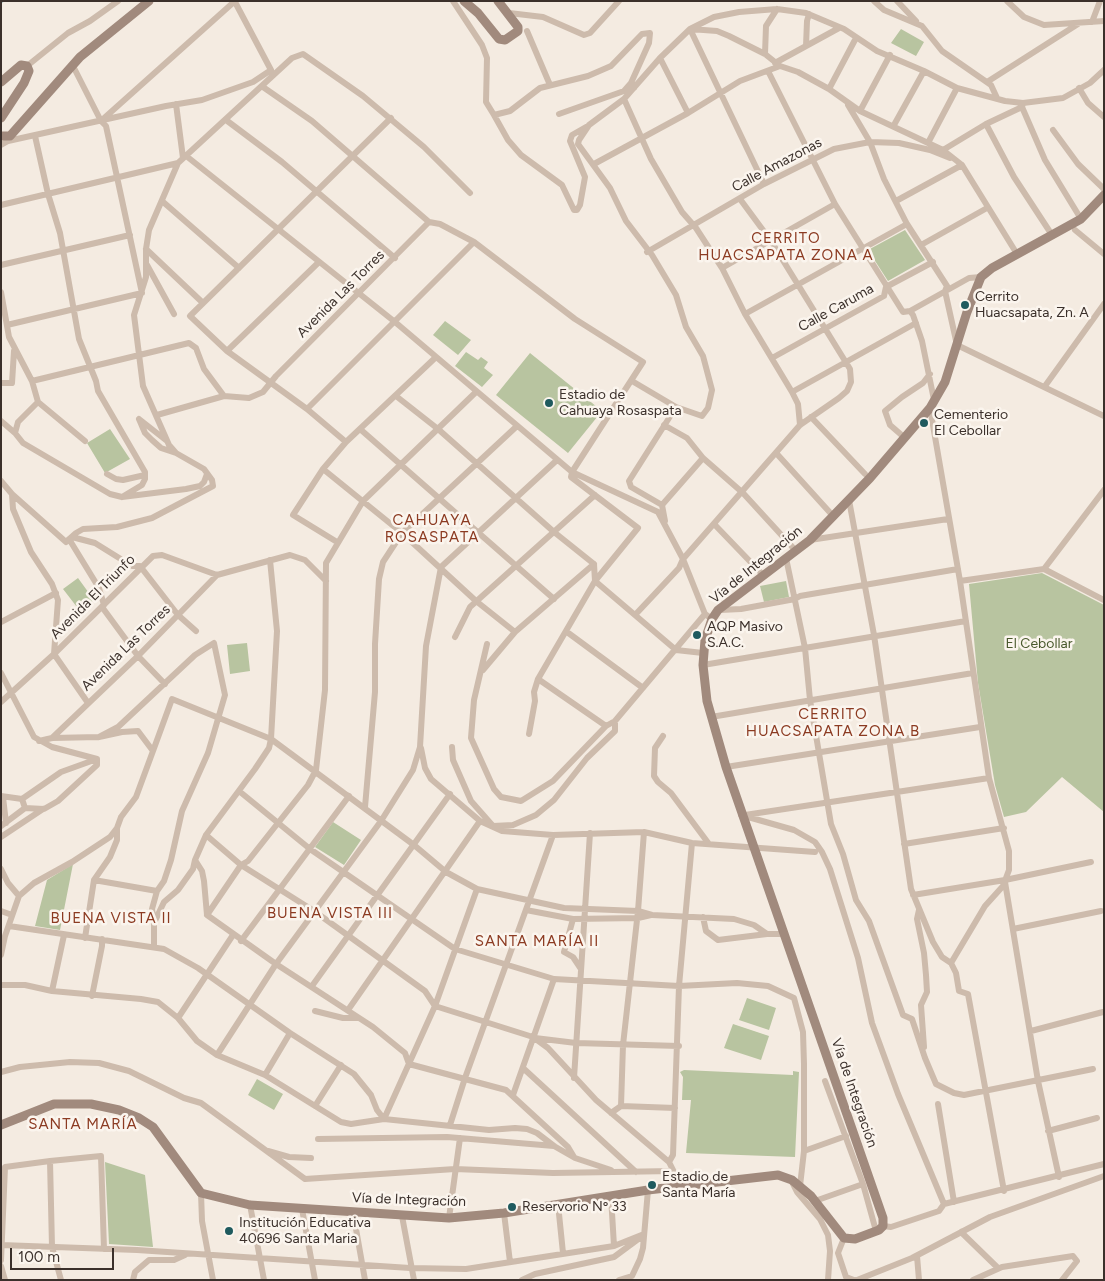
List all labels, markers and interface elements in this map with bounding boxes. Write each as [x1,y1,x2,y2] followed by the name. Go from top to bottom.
[729,134,825,196] street label: Calle Amazonas
[696,230,876,265] district label: CERRITO HUACSAPATA ZONA A
[294,247,388,341] street label: Avenida Las Torres
[795,280,877,336] street label: Calle Caruma
[975,289,1089,322] place label: Cerrito Huacsapata, Zn. A
[959,299,971,311] marker: Cerrito Huacsapata, Zn. A
[559,387,682,420] place label: Estadio de Cahuaya Rosaspata
[543,397,555,409] marker: Estadio de Cahuaya Rosaspata
[934,407,1008,440] place label: Cementerio El Cebollar
[918,417,930,429] marker: Cementerio El Cebollar
[384,512,480,547] district label: CAHUAYA ROSASPATA
[706,523,806,607] street label: Vía de Integración
[47,551,139,643] street label: Avenida El Triunfo
[78,601,174,695] street label: Avenida Las Torres
[707,619,783,652] place label: AQP Masivo S.A.C.
[691,629,703,641] marker: AQP Masivo S.A.C.
[1006,636,1072,652] park label: El Cebollar
[744,706,922,741] district label: CERRITO HUACSAPATA ZONA B
[265,905,395,923] district label: BUENA VISTA III
[49,910,173,928] district label: BUENA VISTA II
[473,933,601,951] district label: SANTA MARÍA II
[827,1036,881,1150] street label: Vía de Integración
[27,1116,139,1134] district label: SANTA MARÍA
[662,1169,736,1202] place label: Estadio de Santa María
[646,1179,658,1191] marker: Estadio de Santa María
[352,1190,466,1210] street label: Vía de Integración
[522,1199,627,1215] place label: Reservorio Nº 33
[506,1201,518,1213] marker: Reservorio Nº 33
[239,1215,371,1248] place label: Institución Educativa 40696 Santa Maria
[223,1225,235,1237] marker: Institución Educativa 40696 Santa Maria
[12,1238,116,1270] scale bar
[18,1248,60,1266] text: 100 m

